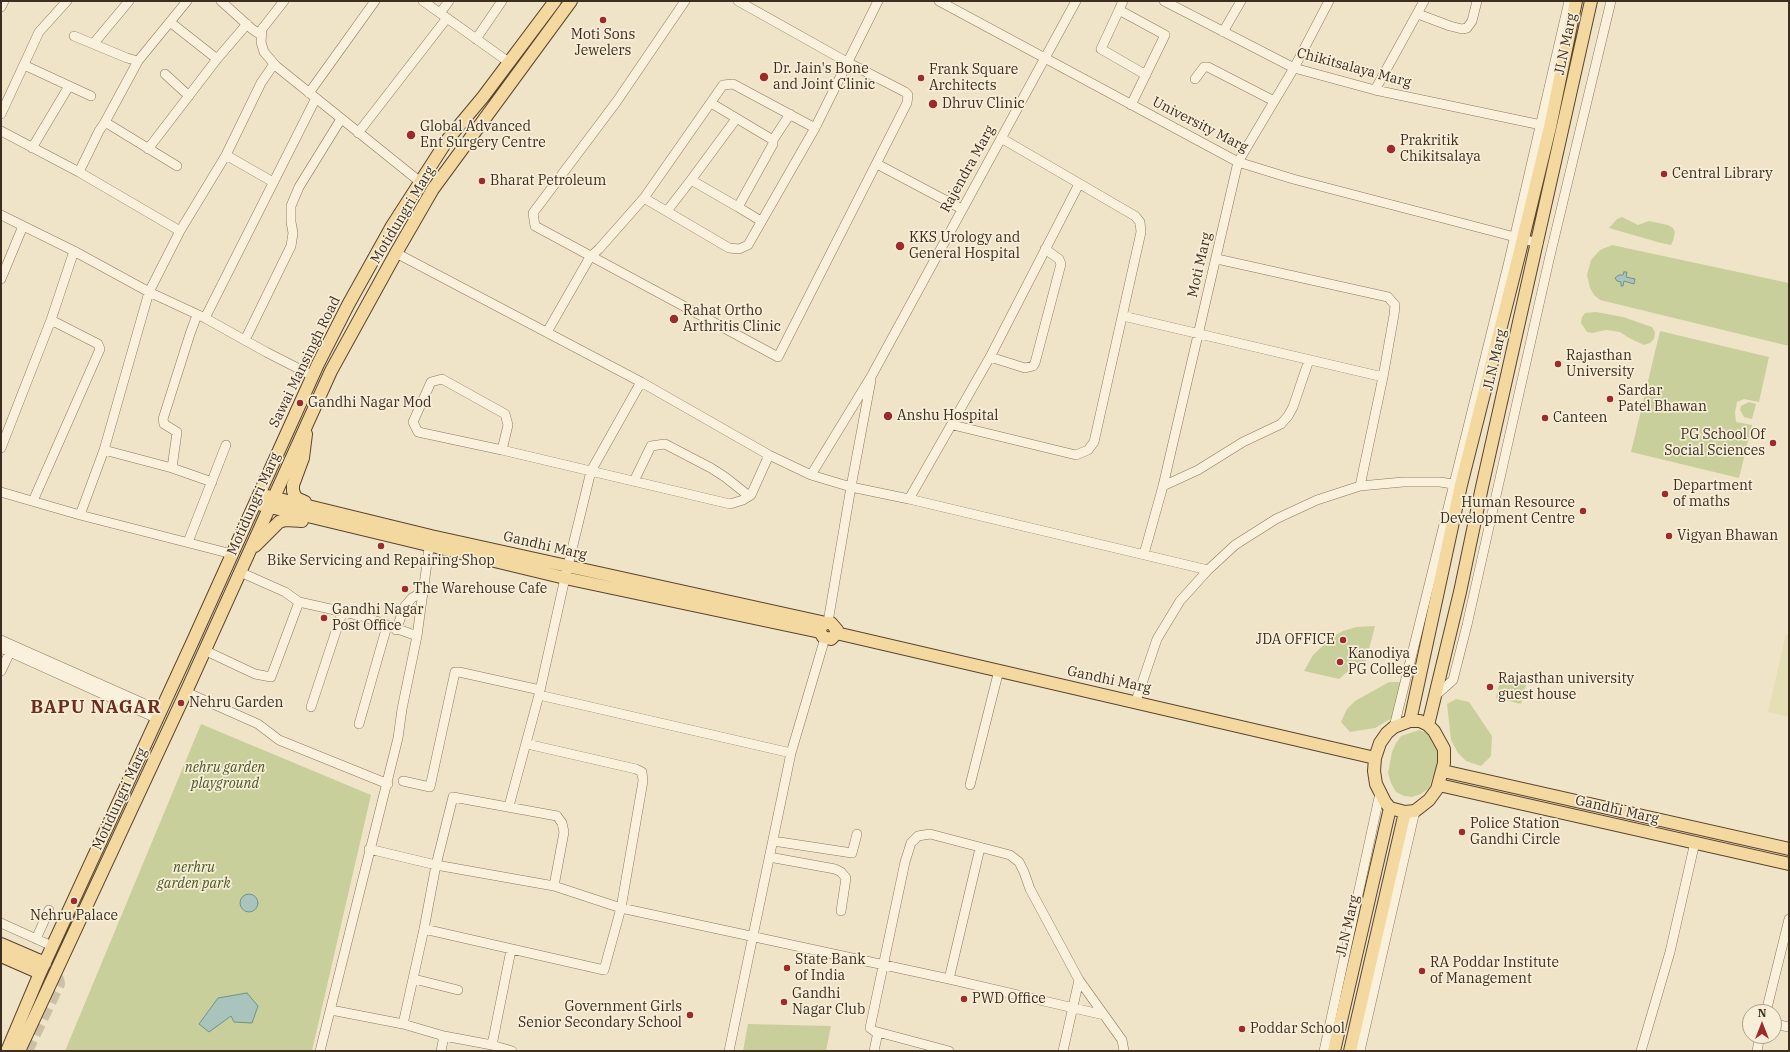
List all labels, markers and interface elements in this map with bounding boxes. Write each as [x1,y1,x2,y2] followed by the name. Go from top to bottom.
[1551,12,1581,76] street label: JLN Marg
[598,15,608,25] marker: Moti Sons Jewelers
[571,27,635,60] place label: Moti Sons Jewelers
[1295,45,1413,91] street label: Chikitsalaya Marg
[773,61,875,94] place label: Dr. Jain's Bone and Joint Clinic
[929,62,1018,94] place label: Frank Square Architects
[758,71,770,83] marker: Dr. Jain's Bone and Joint Clinic
[916,73,926,83] marker: Frank Square Architects
[1149,94,1251,156] street label: University Marg
[942,96,1025,112] place label: Dhruv Clinic
[927,98,939,110] marker: Dhruv Clinic
[420,119,546,152] place label: Global Advanced Ent Surgery Centre
[937,122,999,216] street label: Rajendra Marg
[405,129,417,141] marker: Global Advanced Ent Surgery Centre
[1400,133,1481,166] place label: Prakritik Chikitsalaya
[1385,143,1397,155] marker: Prakritik Chikitsalaya
[367,163,439,267] street label: Motidungri Marg
[1672,166,1773,182] place label: Central Library
[1659,169,1669,179] marker: Central Library
[490,173,606,189] place label: Bharat Petroleum
[477,176,487,186] marker: Bharat Petroleum
[909,230,1020,262] place label: KKS Urology and General Hospital
[1184,231,1216,299] street label: Moti Marg
[894,240,906,252] marker: KKS Urology and General Hospital
[266,294,344,430] street label: Sawai Mansingh Road
[683,303,781,336] place label: Rahat Ortho Arthritis Clinic
[668,313,680,325] marker: Rahat Ortho Arthritis Clinic
[1480,328,1510,392] street label: JLN Marg
[1566,348,1634,380] place label: Rajasthan University
[1553,359,1563,369] marker: Rajasthan University
[1618,383,1707,416] place label: Sardar Patel Bhawan
[1605,394,1615,404] marker: Sardar Patel Bhawan
[308,395,432,411] place label: Gandhi Nagar Mod
[295,398,305,408] marker: Gandhi Nagar Mod
[897,408,999,424] place label: Anshu Hospital
[882,410,894,422] marker: Anshu Hospital
[1553,410,1607,426] place label: Canteen
[1540,413,1550,423] marker: Canteen
[1664,427,1765,460] place label: PG School Of Social Sciences
[1768,438,1778,448] marker: PG School Of Social Sciences
[224,450,284,558] street label: Motidungri Marg
[1673,478,1753,510] place label: Department of maths
[1660,489,1670,499] marker: Department of maths
[1440,495,1575,528] place label: Human Resource Development Centre
[1578,506,1588,516] marker: Human Resource Development Centre
[502,528,588,564] street label: Gandhi Marg
[1677,528,1778,544] place label: Vigyan Bhawan
[1664,531,1674,541] marker: Vigyan Bhawan
[376,541,386,551] marker: Bike Servicing and Repairing Shop
[267,553,495,569] place label: Bike Servicing and Repairing Shop
[413,581,547,597] place label: The Warehouse Cafe
[400,584,410,594] marker: The Warehouse Cafe
[332,602,424,634] place label: Gandhi Nagar Post Office
[319,613,329,623] marker: Gandhi Nagar Post Office
[1256,632,1335,648] place label: JDA OFFICE
[1338,635,1348,645] marker: JDA OFFICE
[1348,646,1418,678] place label: Kanodiya PG College
[1335,657,1345,667] marker: Kanodiya PG College
[1065,663,1153,697] street label: Gandhi Marg
[1498,671,1634,704] place label: Rajasthan university guest house
[1485,682,1495,692] marker: Rajasthan university guest house
[189,695,283,711] place label: Nehru Garden
[31,697,161,719] district label: BAPU NAGAR
[176,698,186,708] marker: Nehru Garden
[89,745,151,853] street label: Motidungri Marg
[185,760,265,792] park label: nehru garden playground
[1574,792,1660,828] street label: Gandhi Marg
[1470,816,1560,848] place label: Police Station Gandhi Circle
[1457,827,1467,837] marker: Police Station Gandhi Circle
[157,860,231,892] park label: nerhru garden park
[1333,894,1363,958] street label: JLN Marg
[69,896,79,906] marker: Nehru Palace
[30,908,118,924] place label: Nehru Palace
[795,952,866,984] place label: State Bank of India
[1430,955,1559,988] place label: RA Poddar Institute of Management
[782,963,792,973] marker: State Bank of India
[1417,966,1427,976] marker: RA Poddar Institute of Management
[792,986,865,1018] place label: Gandhi Nagar Club
[972,991,1046,1007] place label: PWD Office
[959,994,969,1004] marker: PWD Office
[779,997,789,1007] marker: Gandhi Nagar Club
[518,999,682,1032] place label: Government Girls Senior Secondary School
[1742,1004,1782,1044] north arrow
[1758,1006,1766,1020] text: N
[685,1010,695,1020] marker: Government Girls Senior Secondary School
[1250,1021,1345,1037] place label: Poddar School
[1237,1024,1247,1034] marker: Poddar School

